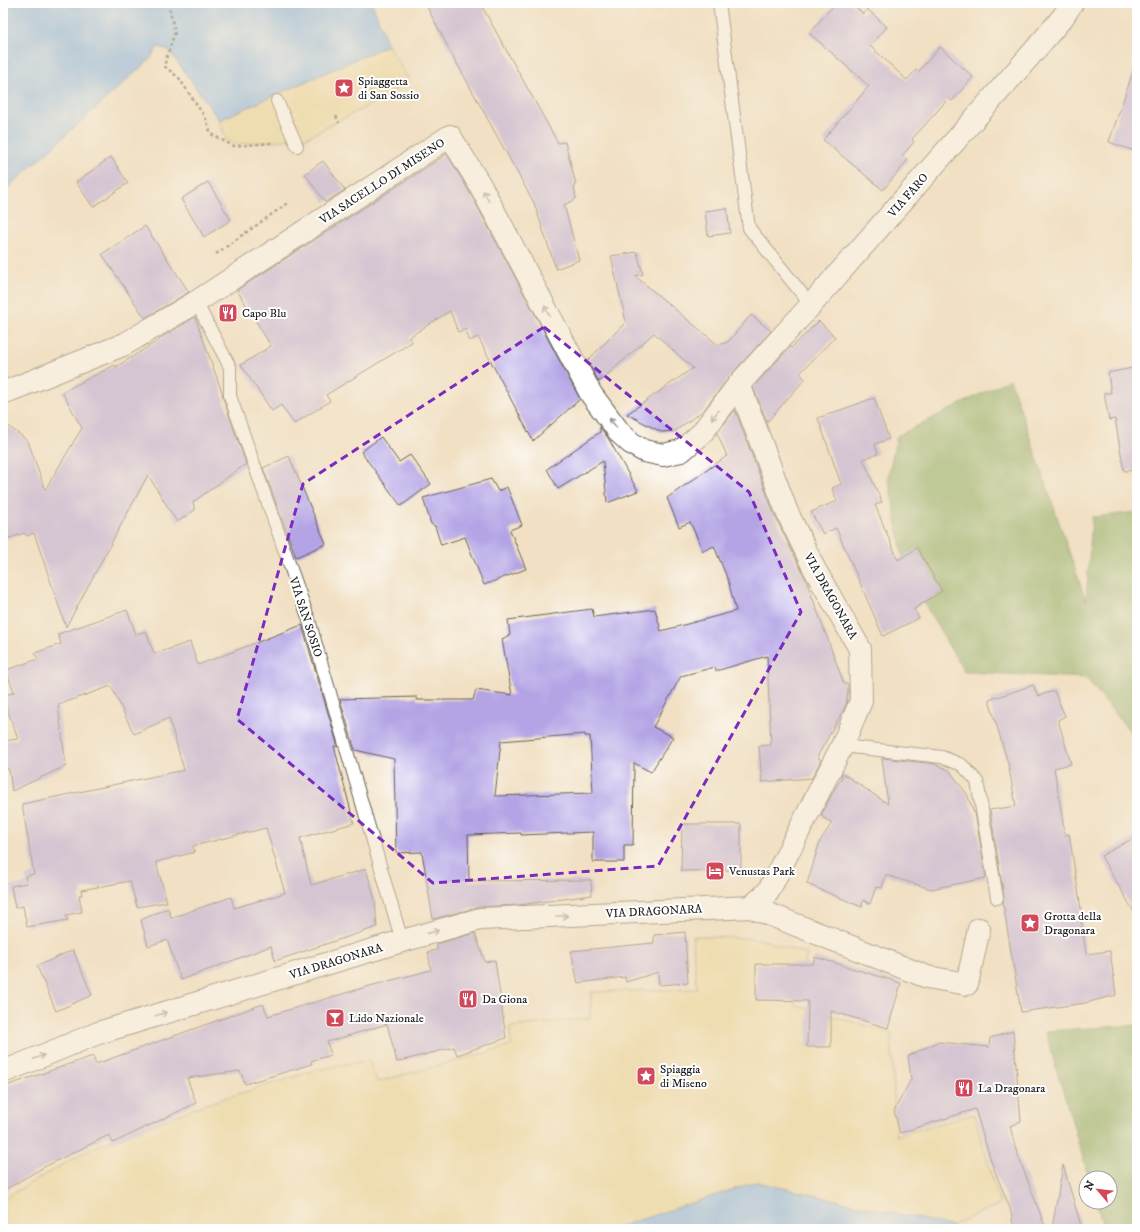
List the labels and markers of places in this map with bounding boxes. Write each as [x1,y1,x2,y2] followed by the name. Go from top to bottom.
[358,74,419,103] place label: Spiaggetta di San Sossio
[333,77,355,99] place icon: Spiaggetta di San Sossio
[217,302,239,324] restaurant icon: Capo Blu
[242,306,287,321] place label: Capo Blu
[704,860,726,882] hotel icon: Venustas Park
[728,864,795,879] place label: Venustas Park
[1044,909,1102,938] place label: Grotta della Dragonara
[1019,912,1041,934] place icon: Grotta della Dragonara
[457,988,479,1010] restaurant icon: Da Giona
[482,992,528,1007] place label: Da Giona
[324,1007,346,1029] bar icon: Lido Nazionale
[349,1011,424,1026] place label: Lido Nazionale
[660,1062,707,1091] place label: Spiaggia di Miseno
[635,1065,657,1087] place icon: Spiaggia di Miseno
[953,1077,975,1099] restaurant icon: La Dragonara
[978,1081,1046,1096] place label: La Dragonara

